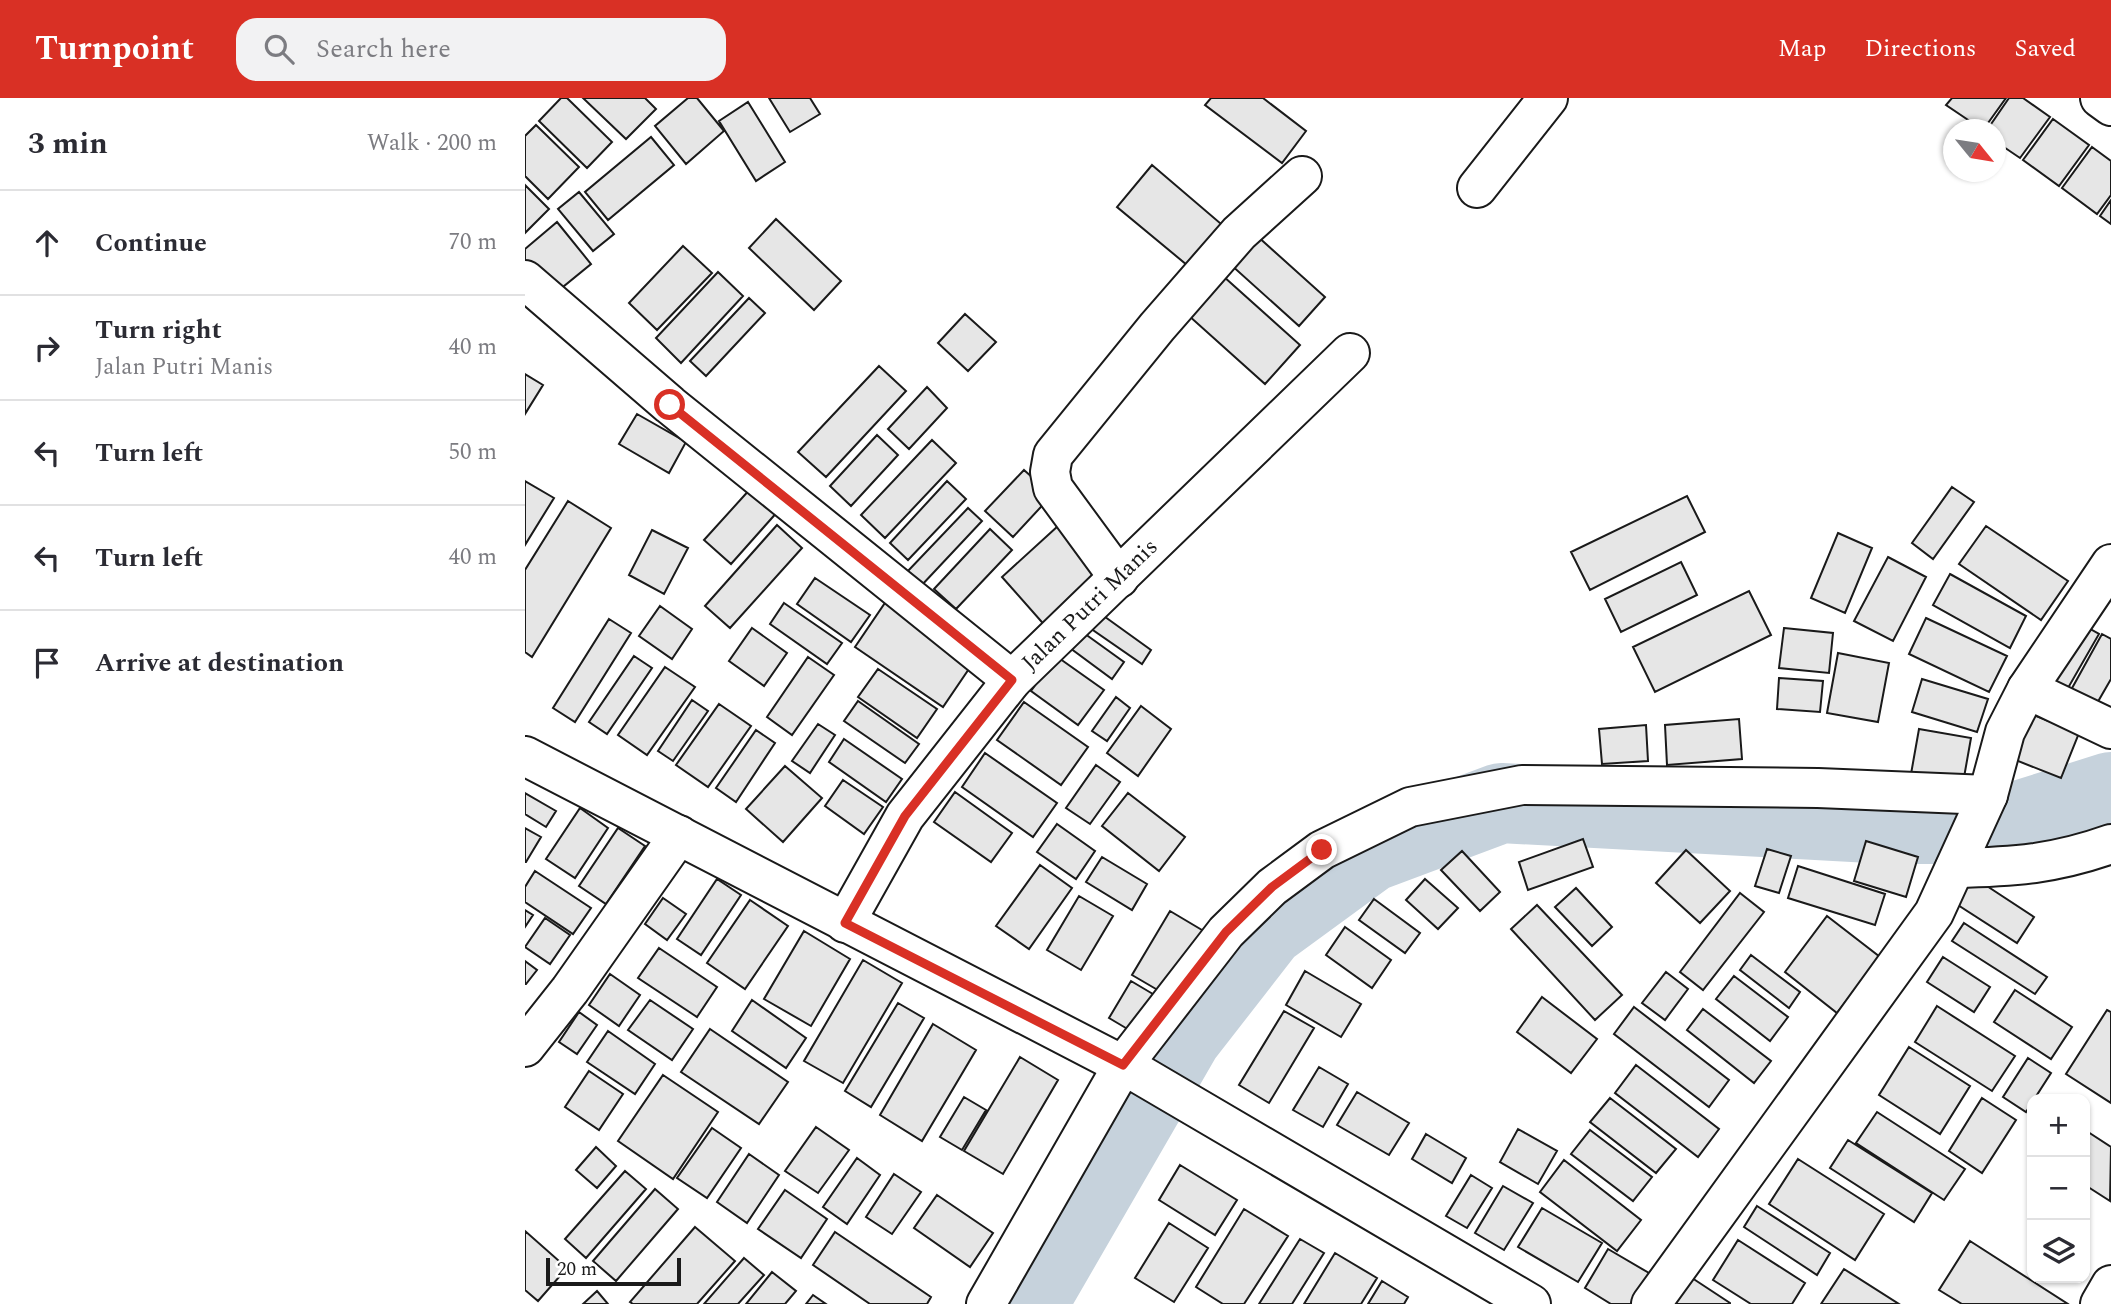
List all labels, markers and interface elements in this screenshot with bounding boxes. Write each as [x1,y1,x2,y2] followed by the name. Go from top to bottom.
[236,18,726,81] search box
[35,24,194,74] text: Turnpoint
[316,29,451,69] text: Search here
[260,30,298,68] icon: search
[1778,31,1826,67] text: Map
[1864,31,1976,67] text: Directions
[2014,31,2076,67] text: Saved
[1943,119,2006,182] north arrow
[28,121,108,167] text: 3 min
[367,126,497,161] text: Walk · 200 m
[95,223,207,263] text: Continue
[28,224,66,262] icon: ahead
[448,225,497,260] text: 70 m
[95,310,222,350] text: Turn right
[28,329,66,367] icon: right
[448,330,497,365] text: 40 m
[95,350,273,385] text: Jalan Putri Manis
[654,389,685,420] route start
[95,433,203,473] text: Turn left
[28,434,66,472] icon: left
[448,435,497,470] text: 50 m
[1014,530,1166,679] street label: Jalan Putri Manis
[95,538,203,578] text: Turn left
[28,539,66,577] icon: left
[448,540,497,575] text: 40 m
[95,643,344,683] text: Arrive at destination
[28,644,66,682] icon: arrive
[1306,834,1337,865] route end
[2027,1094,2090,1283] map controls
[2027,1094,2090,1157] button: +
[2027,1157,2090,1220] button: −
[2027,1220,2090,1283] button: layers
[546,1255,681,1287] scale bar
[557,1255,597,1284] text: 20 m

